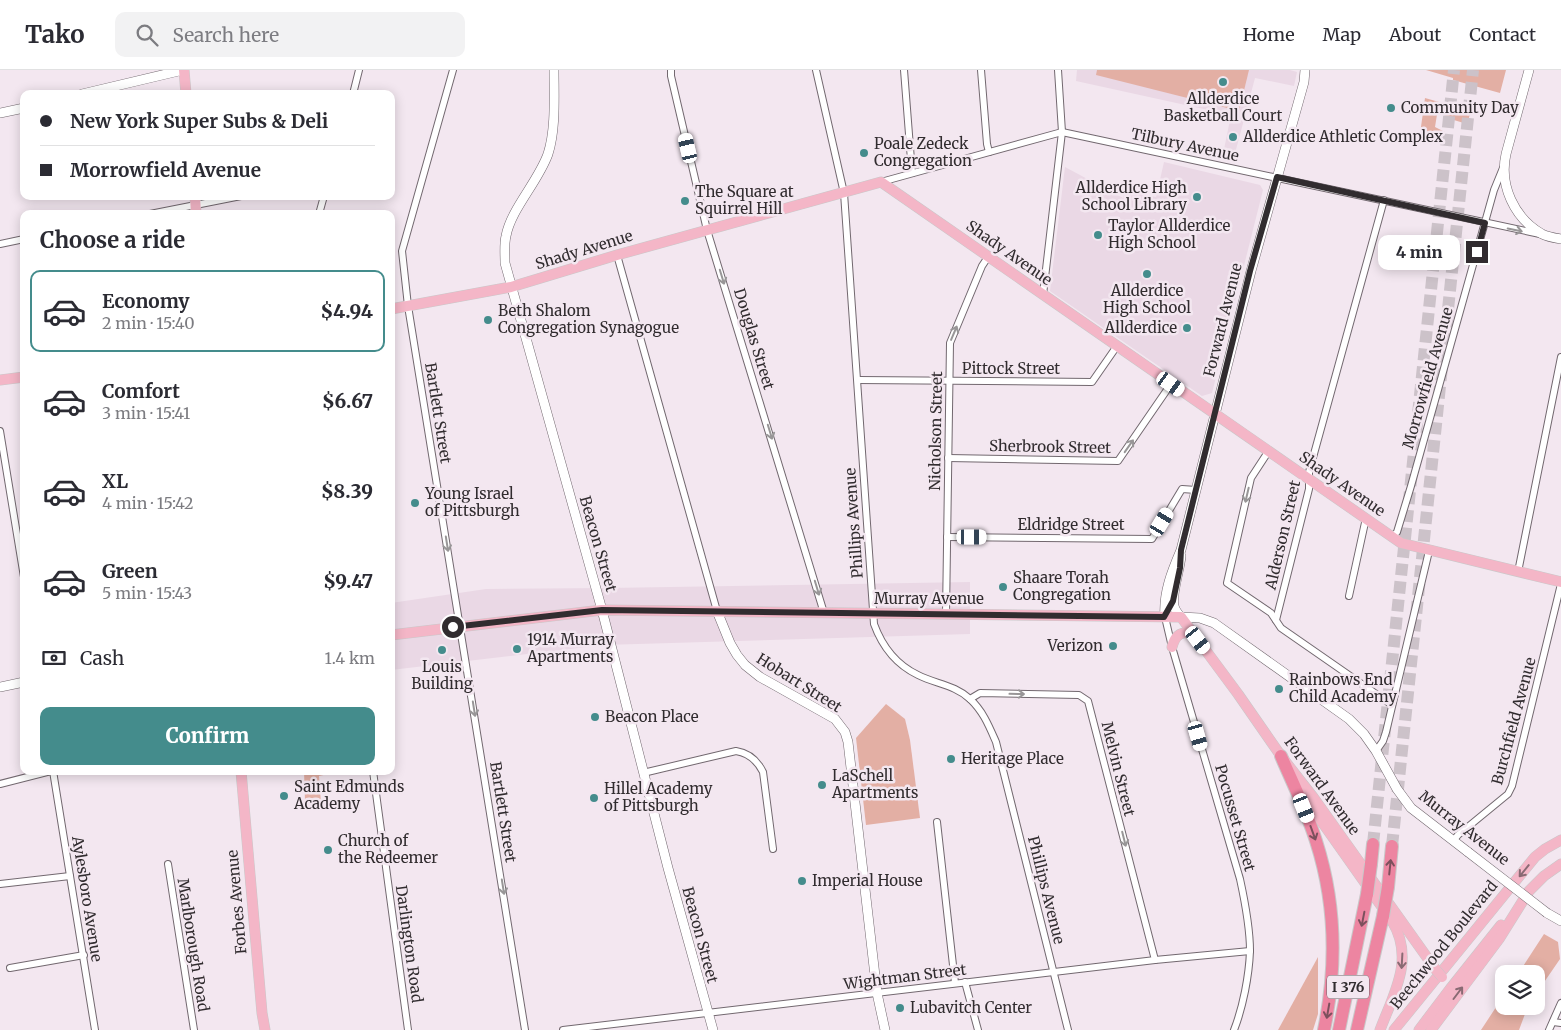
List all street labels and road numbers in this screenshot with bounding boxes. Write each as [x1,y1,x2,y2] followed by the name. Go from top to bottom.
[1129,124,1241,165] street label: Tilbury Avenue
[963,216,1056,289] street label: Shady Avenue
[533,226,635,273] street label: Shady Avenue
[1199,261,1246,379] street label: Forward Avenue
[730,286,779,392] street label: Douglas Street
[1398,305,1457,451] street label: Morrowfield Avenue
[962,359,1060,378] street label: Pittock Street
[421,361,456,465] street label: Bartlett Street
[925,371,946,491] street label: Nicholson Street
[989,436,1111,457] street label: Sherbrook Street
[1296,447,1389,520] street label: Shady Avenue
[840,467,867,579] street label: Phillips Avenue
[1260,478,1304,592] street label: Alderson Street
[576,494,621,594] street label: Beacon Street
[1017,515,1125,534] street label: Eldridge Street
[874,589,984,608] street label: Murray Avenue
[753,649,845,716] street label: Hobart Street
[1487,655,1540,787] street label: Burchfield Avenue
[1098,720,1139,818] street label: Melvin Street
[1280,733,1364,839] street label: Forward Avenue
[486,760,521,864] street label: Bartlett Street
[1211,762,1260,874] street label: Pocusset Street
[1415,786,1514,869] street label: Murray Avenue
[68,834,107,963] street label: Aylesboro Avenue
[1024,834,1069,946] street label: Phillips Avenue
[222,849,251,955] street label: Forbes Avenue
[174,877,213,1013] street label: Marlborough Road
[1386,877,1501,1013] street label: Beechwood Boulevard
[392,884,427,1004] street label: Darlington Road
[679,885,723,985] street label: Beacon Street
[842,960,968,994] street label: Wightman Street
[1327,976,1369,999] road number: I 376

